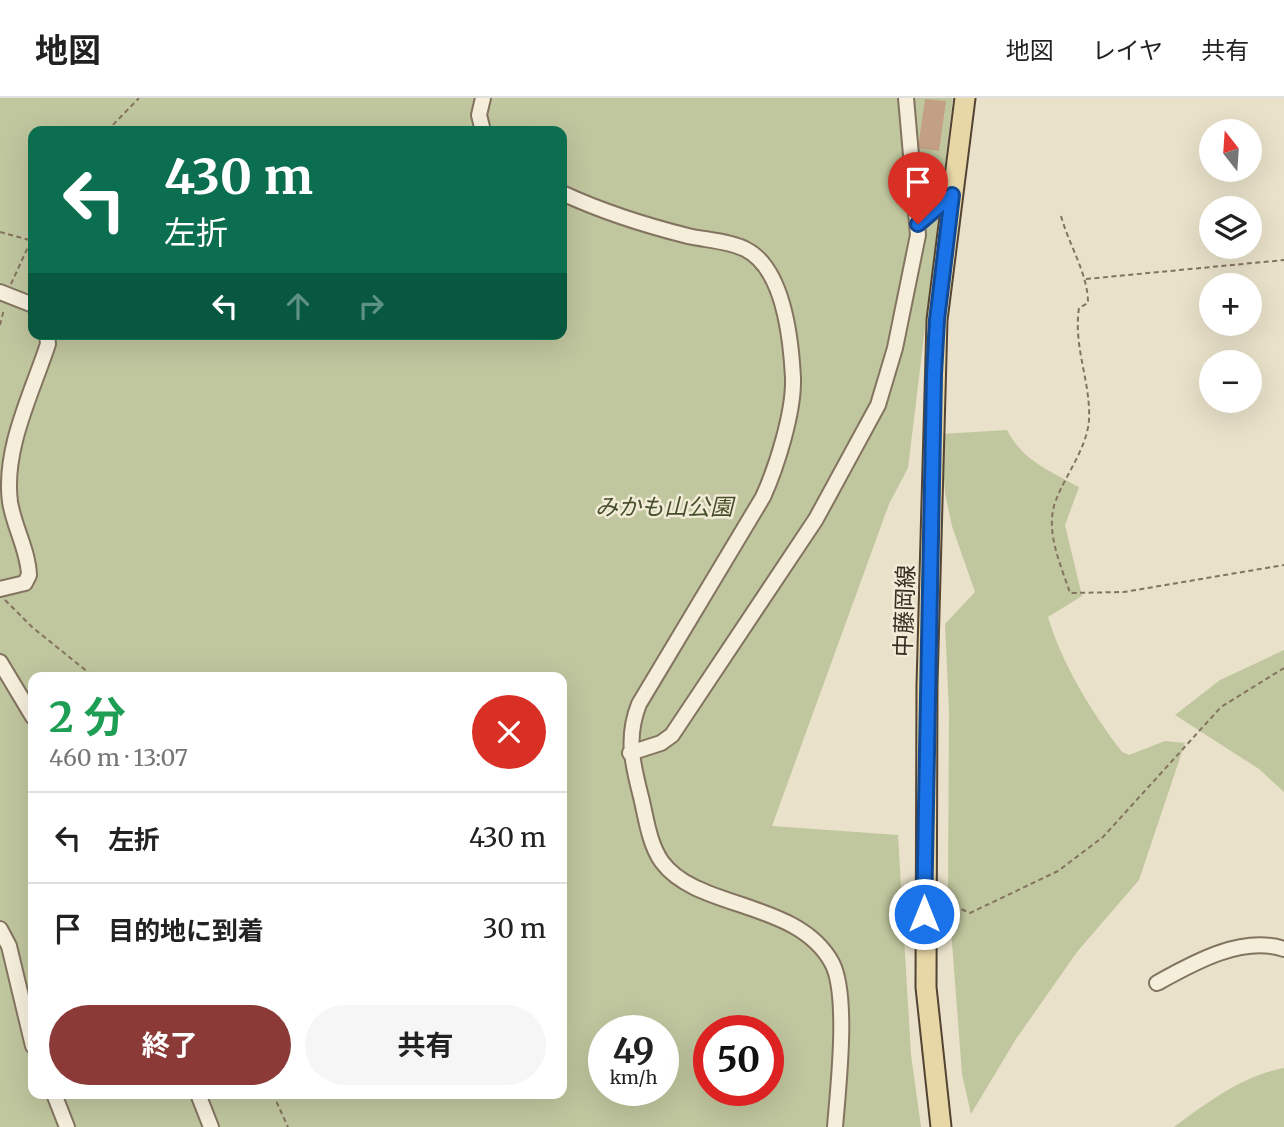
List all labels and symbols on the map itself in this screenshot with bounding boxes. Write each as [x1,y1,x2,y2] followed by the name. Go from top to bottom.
[1199,119,1262,182] north arrow
[888,152,948,224] pin
[595,492,736,521] park label: みかも山公園
[888,565,920,657] street label: 中藤岡線
[887,877,961,951] position arrow
[693,1015,784,1106] speed limit sign: 50

